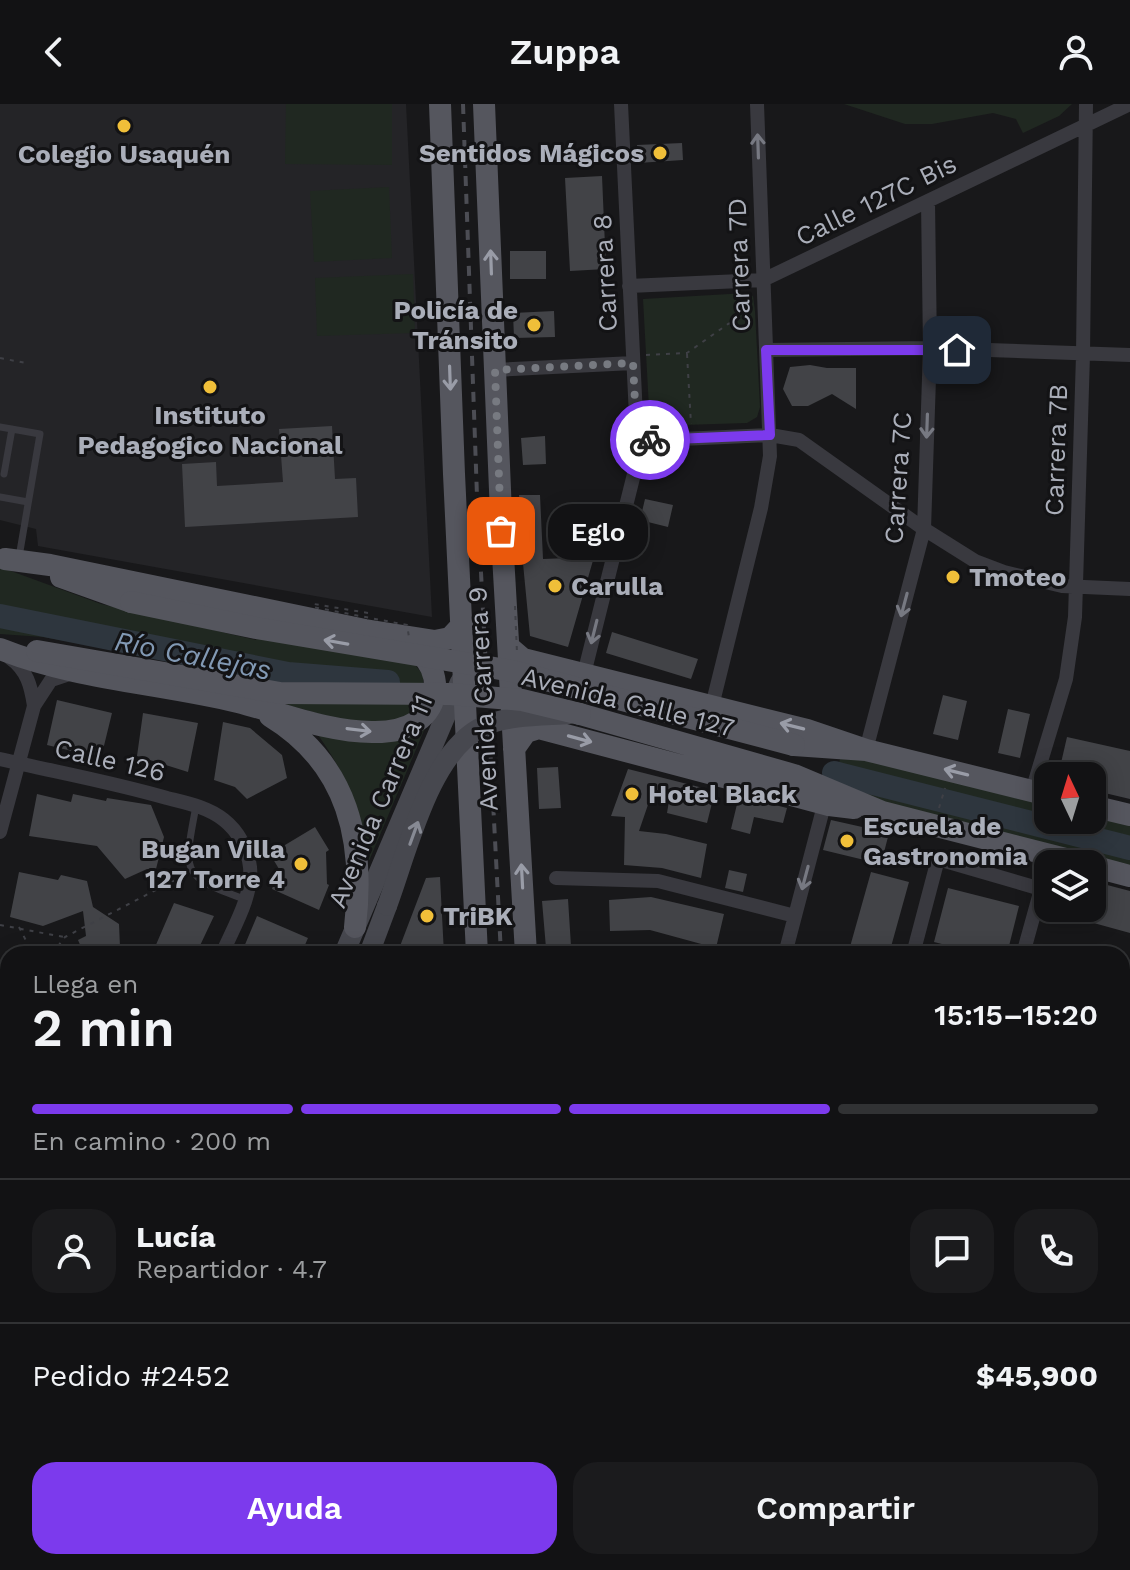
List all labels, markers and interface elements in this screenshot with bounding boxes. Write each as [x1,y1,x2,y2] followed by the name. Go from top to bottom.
[32,30,76,74] icon: back
[1054,30,1098,74] icon: person
[510,31,620,73] text: Zuppa
[115,117,133,135] marker: Colegio Usaquén
[751,133,766,160] one-way arrow
[419,138,644,168] place label: Sentidos Mágicos
[18,139,230,169] place label: Colegio Usaquén
[651,144,669,162] marker: Sentidos Mágicos
[791,148,961,252] street label: Calle 127C Bis
[722,198,756,332] street label: Carrera 7D
[587,213,623,333] street label: Carrera 8
[483,249,498,276] one-way arrow
[393,295,518,355] place label: Policía de Tránsito
[525,316,543,334] marker: Policía de Tránsito
[923,316,991,384] pin
[935,328,979,372] icon: home
[442,364,457,391] one-way arrow
[201,378,219,396] marker: Instituto Pedagogico Nacional
[1039,383,1073,517] street label: Carrera 7B
[77,400,343,460] place label: Instituto Pedagogico Nacional
[610,400,690,480] courier
[878,411,918,545] street label: Carrera 7C
[920,412,935,439] one-way arrow
[628,418,672,462] icon: bike
[467,497,535,565] pin
[549,503,649,559] callout: Eglo
[479,509,523,553] icon: bag
[571,517,625,547] text: Eglo
[969,562,1066,592] place label: Tmoteo
[944,568,962,586] marker: Tmoteo
[571,571,663,601] place label: Carulla
[546,577,564,595] marker: Carulla
[462,586,504,812] street label: Avenida Carrera 9
[896,591,911,617] one-way arrow
[586,619,601,644] one-way arrow
[112,624,274,687] water label: Río Callejas
[324,634,349,649] one-way arrow
[518,661,738,743] street label: Avenida Calle 127
[322,690,438,912] street label: Avenida Carrera 11
[780,718,806,733] one-way arrow
[346,723,371,738] one-way arrow
[567,732,593,747] one-way arrow
[52,733,168,787] street label: Calle 126
[1034,762,1106,834] north arrow
[1034,762,1106,922] map controls
[944,764,970,779] one-way arrow
[648,779,798,809] place label: Hotel Black
[623,785,641,803] marker: Hotel Black
[863,811,1027,871] place label: Escuela de Gastronomia
[408,821,422,845] one-way arrow
[838,832,856,850] marker: Escuela de Gastronomia
[141,834,285,894] place label: Bugan Villa 127 Torre 4
[1034,850,1106,922] button: layers
[292,855,310,873] marker: Bugan Villa 127 Torre 4
[514,863,529,890] one-way arrow
[796,865,811,891] one-way arrow
[443,901,513,931] place label: TriBK
[418,907,436,925] marker: TriBK
[32,969,138,999] text: Llega en
[934,997,1098,1032] text: 15:15–15:20
[32,998,175,1059] text: 2 min
[32,1126,271,1156] text: En camino · 200 m
[32,1209,116,1293] button: person
[910,1209,994,1293] button: chat
[1014,1209,1098,1293] button: phone
[136,1219,216,1254] text: Lucía
[136,1254,327,1284] text: Repartidor · 4.7
[32,1358,230,1393] text: Pedido #2452
[976,1358,1098,1393] text: $45,900
[32,1462,557,1554] button: Ayuda
[573,1462,1098,1554] button: Compartir

